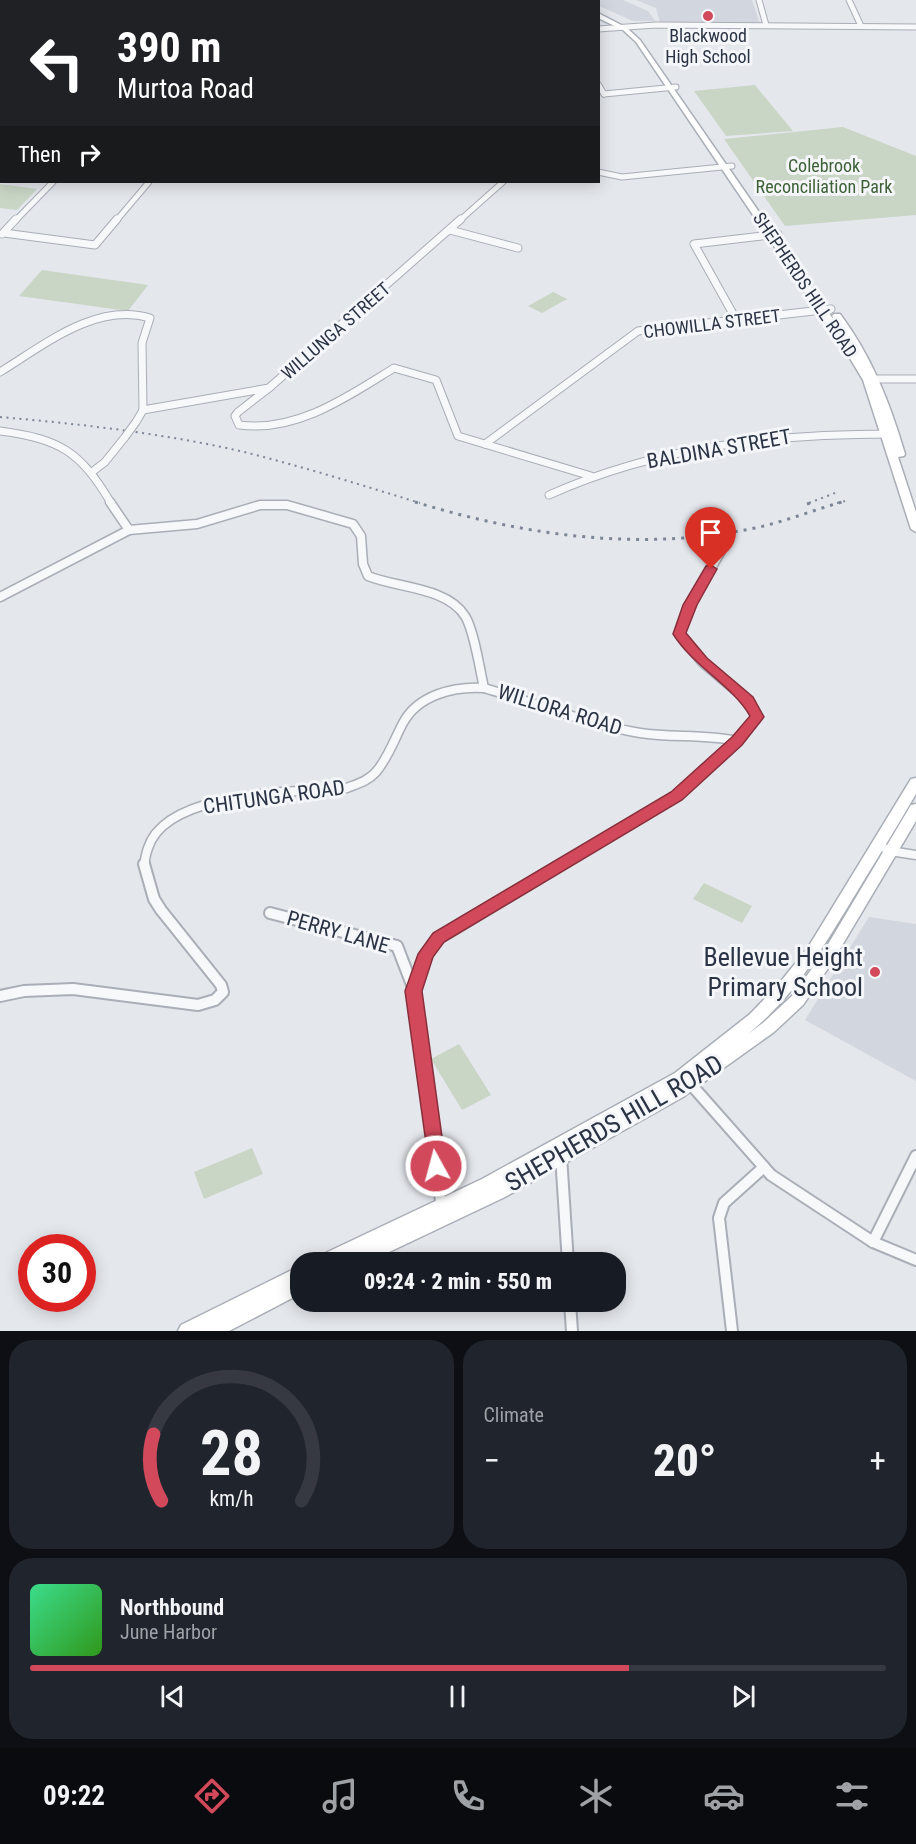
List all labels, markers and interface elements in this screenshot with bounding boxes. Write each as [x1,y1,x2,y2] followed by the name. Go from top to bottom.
[701,9,715,23] marker: Blackwood High School
[117,23,222,72] text: 390 m
[18,24,96,102] icon: left
[665,25,751,67] place label: Blackwood High School
[117,73,254,105] text: Murtoa Road
[73,138,106,171] icon: right
[18,142,61,167] text: Then
[756,155,892,197] park label: Colebrook Reconciliation Park
[749,208,862,361] street label: SHEPHERDS HILL ROAD
[277,278,394,383] street label: WILLUNGA STREET
[642,305,782,342] street label: CHOWILLA STREET
[645,425,793,473] street label: BALDINA STREET
[685,507,736,569] pin
[694,516,727,549] icon: arrive
[495,680,625,740] street label: WILLORA ROAD
[202,775,346,819] street label: CHITUNGA ROAD
[284,906,392,958] street label: PERRY LANE
[703,942,863,1002] place label: Bellevue Height Primary School
[868,965,882,979] marker: Bellevue Height Primary School
[500,1048,728,1198] street label: SHEPHERDS HILL ROAD
[404,1134,468,1198] position arrow
[18,1234,96,1312] speed limit sign: 30
[364,1269,552,1294] text: 09:24 · 2 min · 550 m
[484,1403,544,1427] text: Climate
[200,1417,263,1490] text: 28
[653,1434,717,1487] text: 20°
[484,1441,500,1480] text: −
[870,1441,886,1480] text: +
[209,1487,253,1512] text: km/h
[120,1595,224,1620] text: Northbound
[120,1620,217,1644] text: June Harbor
[156,1680,189,1713] icon: previous
[441,1680,474,1713] icon: pause
[727,1680,760,1713] icon: next
[191,1775,233,1817] icon: directions
[319,1775,361,1817] icon: music
[447,1775,489,1817] icon: phone
[575,1775,617,1817] icon: climate
[703,1775,745,1817] icon: car
[831,1775,873,1817] icon: filters
[43,1780,105,1812] text: 09:22

